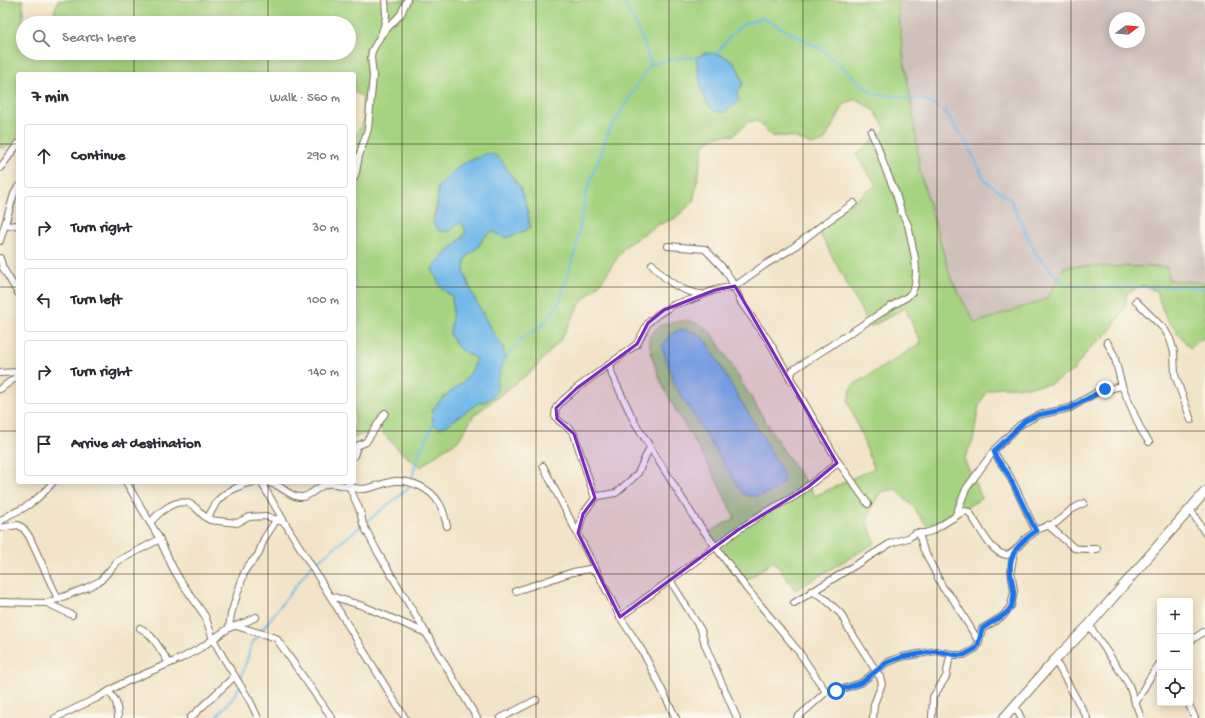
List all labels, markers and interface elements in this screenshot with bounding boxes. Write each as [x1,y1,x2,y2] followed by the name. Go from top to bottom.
[1109,12,1145,48] north arrow
[16,16,356,60] search box
[30,27,52,49] icon: search
[62,29,136,47] text: Search here
[32,88,69,108] text: 7 min
[270,91,340,106] text: Walk · 560 m
[33,145,55,167] icon: ahead
[71,147,125,165] text: Continue
[306,149,339,164] text: 290 m
[33,217,55,239] icon: right
[71,219,131,237] text: Turn right
[313,221,339,236] text: 30 m
[33,289,55,311] icon: left
[71,291,122,309] text: Turn left
[307,293,339,308] text: 100 m
[33,361,55,383] icon: right
[71,363,131,381] text: Turn right
[308,365,339,380] text: 140 m
[1096,380,1114,398] route end
[33,433,55,455] icon: arrive
[71,435,201,453] text: Arrive at destination
[1157,598,1193,706] map controls
[1157,598,1193,634] button: +
[1157,634,1193,670] button: −
[1157,670,1193,706] button: locate
[827,682,845,700] route start

